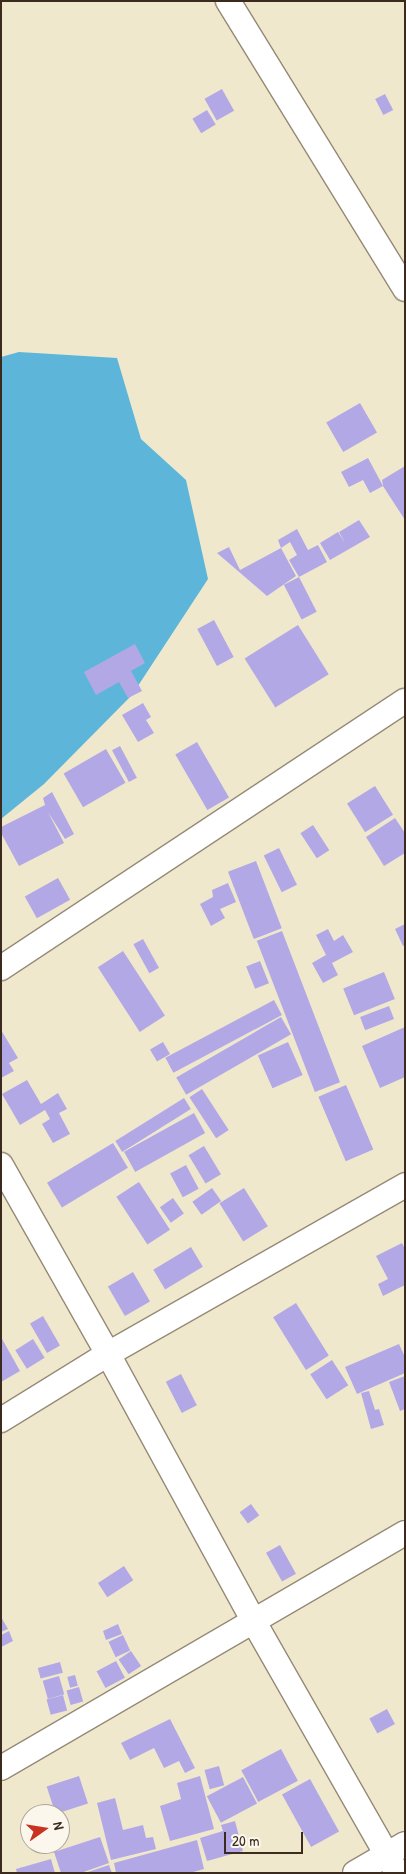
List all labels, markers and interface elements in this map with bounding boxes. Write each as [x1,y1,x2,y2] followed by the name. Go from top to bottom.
[20,1804,70,1854] north arrow
[49,1820,69,1831] text: N
[226,1822,305,1854] scale bar
[232,1830,259,1851] text: 20 m

